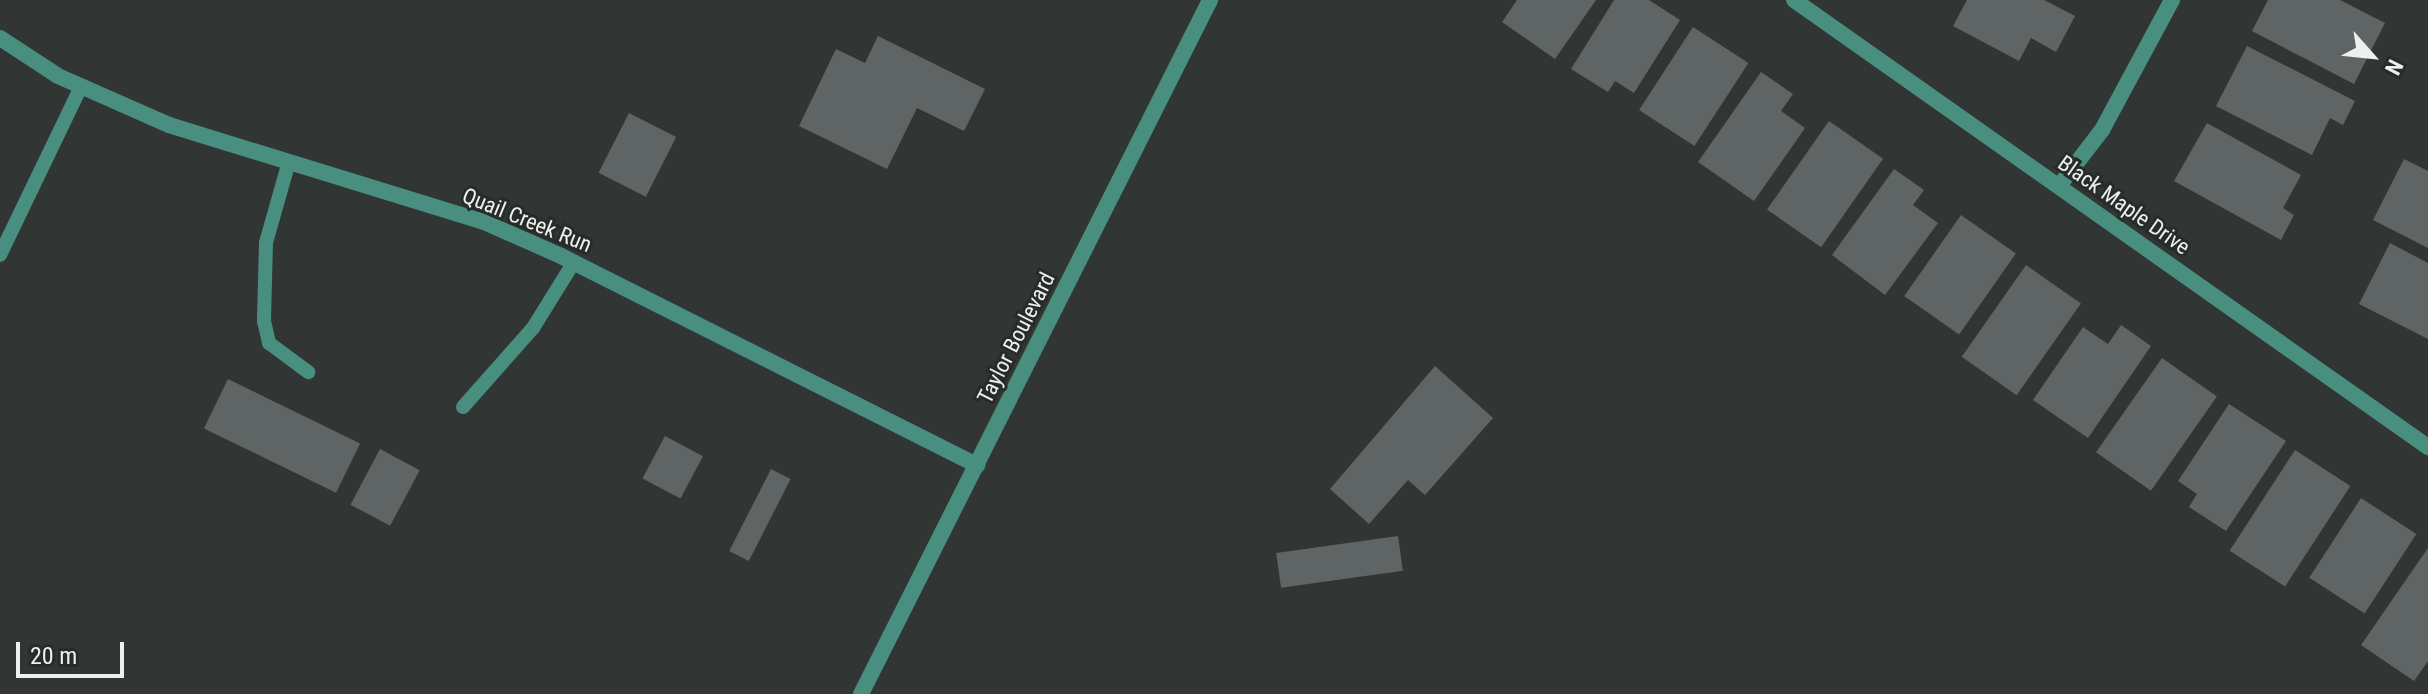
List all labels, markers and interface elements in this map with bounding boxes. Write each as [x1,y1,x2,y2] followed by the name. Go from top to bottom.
[2332,16,2412,96] north arrow
[2380,55,2408,79] text: N
[2053,150,2195,260] street label: Black Maple Drive
[459,182,595,258] street label: Quail Creek Run
[972,268,1060,408] street label: Taylor Boulevard
[20,626,128,676] scale bar
[30,642,77,670] text: 20 m

